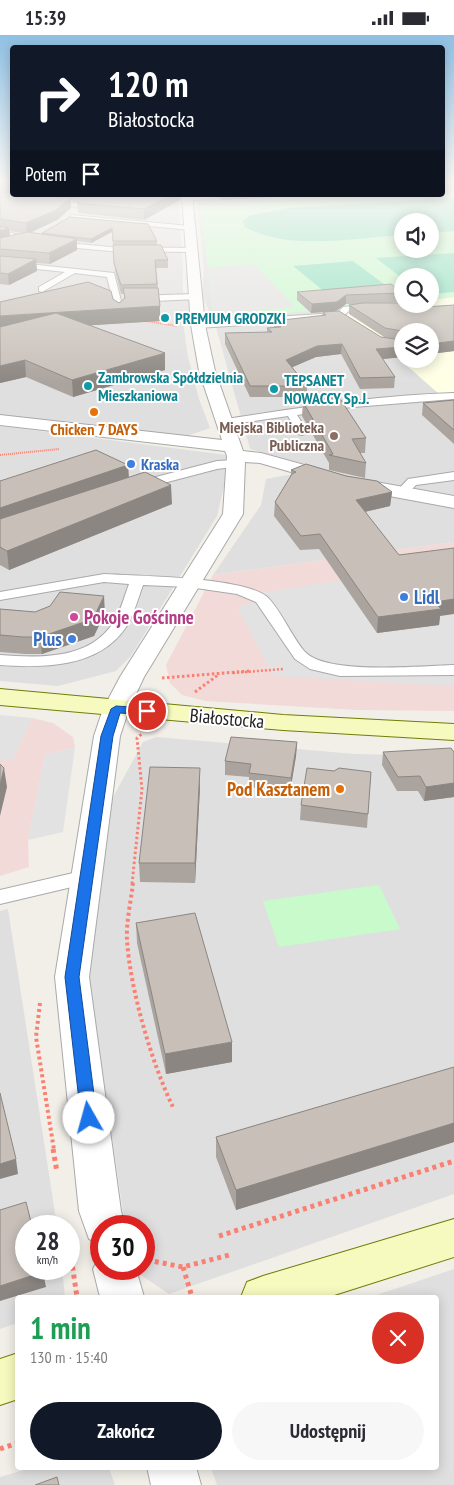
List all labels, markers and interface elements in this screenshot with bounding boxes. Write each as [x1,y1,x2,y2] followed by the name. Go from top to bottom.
[25,6,66,30] text: 15:39
[108,61,189,107] text: 120 m
[25,65,90,130] icon: right
[108,105,195,133] text: Białostocka
[77,160,105,188] icon: arrive
[25,162,67,186] text: Potem
[394,213,439,368] map controls
[394,213,439,258] button: sound
[394,268,439,313] button: search
[175,308,286,328] place label: PREMIUM GRODZKI
[159,312,171,324] marker: PREMIUM GRODZKI
[394,323,439,368] button: layers
[98,367,244,405] place label: Zambrowska Spółdzielnia Mieszkaniowa
[284,370,369,408] place label: TEPSANET NOWACCY Sp.J.
[82,380,94,392] marker: Zambrowska Spółdzielnia Mieszkaniowa
[268,383,280,395] marker: TEPSANET NOWACCY Sp.J.
[88,406,100,418] marker: Chicken 7 DAYS
[219,417,324,455] place label: Miejska Biblioteka Publiczna
[50,419,138,439] place label: Chicken 7 DAYS
[328,430,340,442] marker: Miejska Biblioteka Publiczna
[141,454,180,474] place label: Kraska
[125,458,137,470] marker: Kraska
[414,585,440,609] place label: Lidl
[398,591,410,603] marker: Lidl
[84,605,194,629] place label: Pokoje Gościnne
[68,611,80,623] marker: Pokoje Gościnne
[33,627,62,651] place label: Plus
[66,633,78,645] marker: Plus
[126,690,168,732] pin
[133,697,161,725] icon: arrive
[189,703,265,733] street label: Białostocka
[227,777,330,801] place label: Pod Kasztanem
[334,783,346,795] marker: Pod Kasztanem
[62,1091,114,1143] position arrow
[90,1215,155,1280] speed limit sign: 30
[36,1225,59,1257] text: 28
[37,1252,58,1267] text: km/h
[30,1308,91,1347] text: 1 min
[372,1312,424,1364] button: close
[30,1347,108,1367] text: 130 m · 15:40
[30,1402,222,1460] button: Zakończ
[232,1402,424,1460] button: Udostępnij

